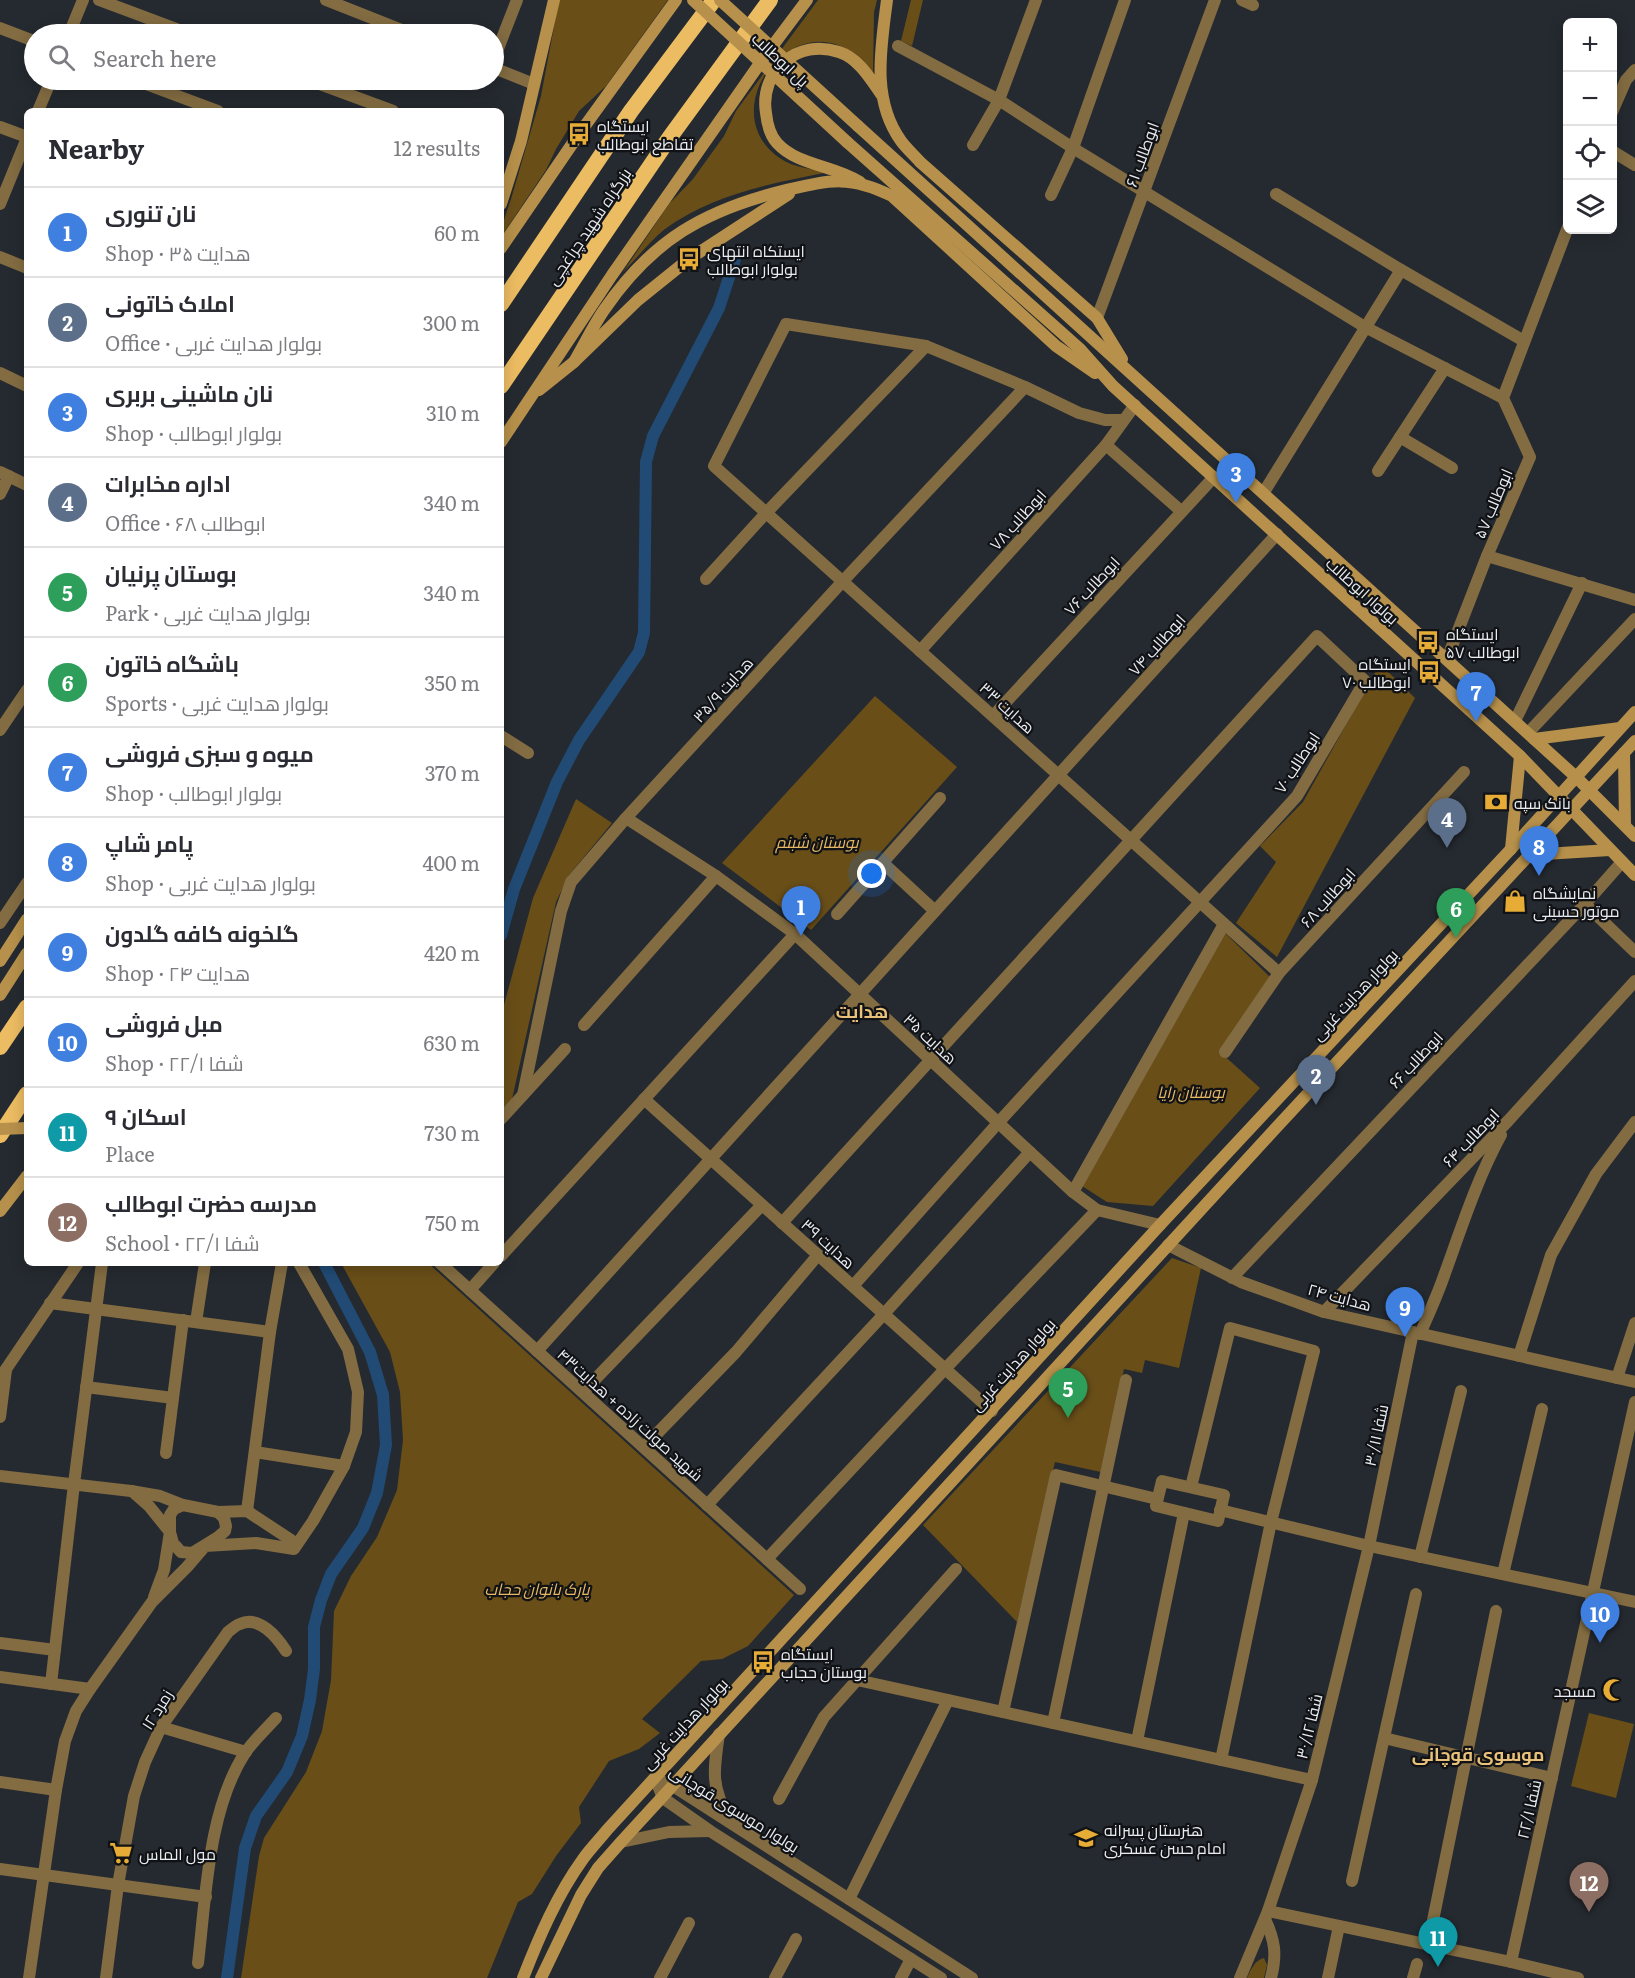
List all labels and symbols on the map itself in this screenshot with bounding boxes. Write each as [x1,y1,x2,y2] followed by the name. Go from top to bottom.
[746,26,816,93] street label: پل ابوطالب
[597,113,694,156] place label: ایستگاه تقاطع ابوطالب
[1118,118,1164,190] street label: ابوطالب ۶۱
[566,121,592,147] bus stop icon: ایستگاه تقاطع ابوطالب
[540,162,637,290] street label: بزرگراه شهید چراغچی
[707,238,805,280] place label: ایستکاه انتهای بولوار ابوطالب
[676,246,702,272] bus stop icon: ایستکاه انتهای بولوار ابوطالب
[1216,454,1256,503] pin: 3
[1467,464,1517,542] street label: ابوطالب ۵۷
[983,483,1051,555] street label: ابوطالب ۷۸
[1057,550,1125,620] street label: ابوطالب ۷۶
[1321,551,1405,629] street label: بولوار ابوطالب
[1122,608,1190,680] street label: ابوطالب ۷۴
[1446,621,1520,663] place label: ایستگاه ابوطالب ۵۷
[1415,629,1441,655] bus stop icon: ایستگاه ابوطالب ۵۷
[686,651,758,727] street label: هدایت ۳۵/۹
[1342,651,1411,693] place label: ایستگاه ابوطالب ۷۰
[1416,659,1442,685] bus stop icon: ایستگاه ابوطالب ۷۰
[1456,672,1496,722] pin: 7
[975,675,1041,739] street label: هدایت ۳۳
[1267,726,1325,798] street label: ابوطالب ۷۰
[1483,789,1509,815] bank icon: بانک سپه
[1514,790,1571,814] place label: بانک سپه
[1428,798,1466,848] pin: 4
[1520,826,1558,876] pin: 8
[774,829,859,854] park label: بوستان شبنم
[857,859,886,888] your location
[1294,862,1360,932] street label: ابوطالب ۶۸
[1533,880,1620,922] place label: نمایشگاه موتور حسینی
[782,886,820,936] pin: 1
[1436,888,1476,938] pin: 6
[1502,888,1528,914] shop icon: نمایشگاه موتور حسینی
[1305,943,1403,1045] street label: بولوار هدایت غربی
[836,997,888,1024] district label: هدایت
[899,1007,963,1069] street label: هدایت ۳۵
[1382,1025,1448,1093] street label: ابوطالب ۶۶
[1296,1056,1336,1105] pin: 2
[1157,1079,1225,1103] park label: بوستان رایا
[1436,1102,1504,1172] street label: ابوطالب ۶۴
[797,1212,861,1274] street label: هدایت ۳۹
[1305,1276,1375,1316] street label: هدایت ۲۴
[1386,1288,1424,1337] pin: 9
[964,1312,1060,1416] street label: بولوار هدایت غربی
[553,1342,709,1486] street label: شهید صولت زاده + هدایت۴۳
[1048,1368,1088,1418] pin: 5
[1357,1402,1393,1468] street label: شفا ۳۰/۱۱
[484,1576,590,1600] park label: پارک بانوان حجاب
[1580,1594,1620,1643] pin: 10
[781,1641,867,1683] place label: ایستگاه بوستان حجاب
[750,1649,776,1675] bus stop icon: ایستگاه بوستان حجاب
[635,1672,733,1774] street label: بولوار هدایت غربی
[1601,1677,1627,1703] mosque icon: مسجد
[1554,1678,1596,1702] place label: مسجد
[134,1684,178,1734] street label: زمرد ۱۲
[1288,1691,1328,1761] street label: شفا ۳۰/۱۲
[1412,1740,1544,1767] district label: موسوی قوچانی
[665,1758,805,1859] street label: بولوار موسوی قوچانی
[1510,1777,1546,1841] street label: ۲۲/۱ شفا
[1104,1817,1226,1860] place label: هنرستان پسرانه امام حسن عسکری
[1073,1825,1099,1851] school or university icon: هنرستان پسرانه امام حسن عسکری
[108,1840,134,1866] supermarket icon: مول الماس
[139,1841,216,1865] place label: مول الماس
[1570,1862,1608,1912] pin: 12
[1418,1918,1458,1967] pin: 11

